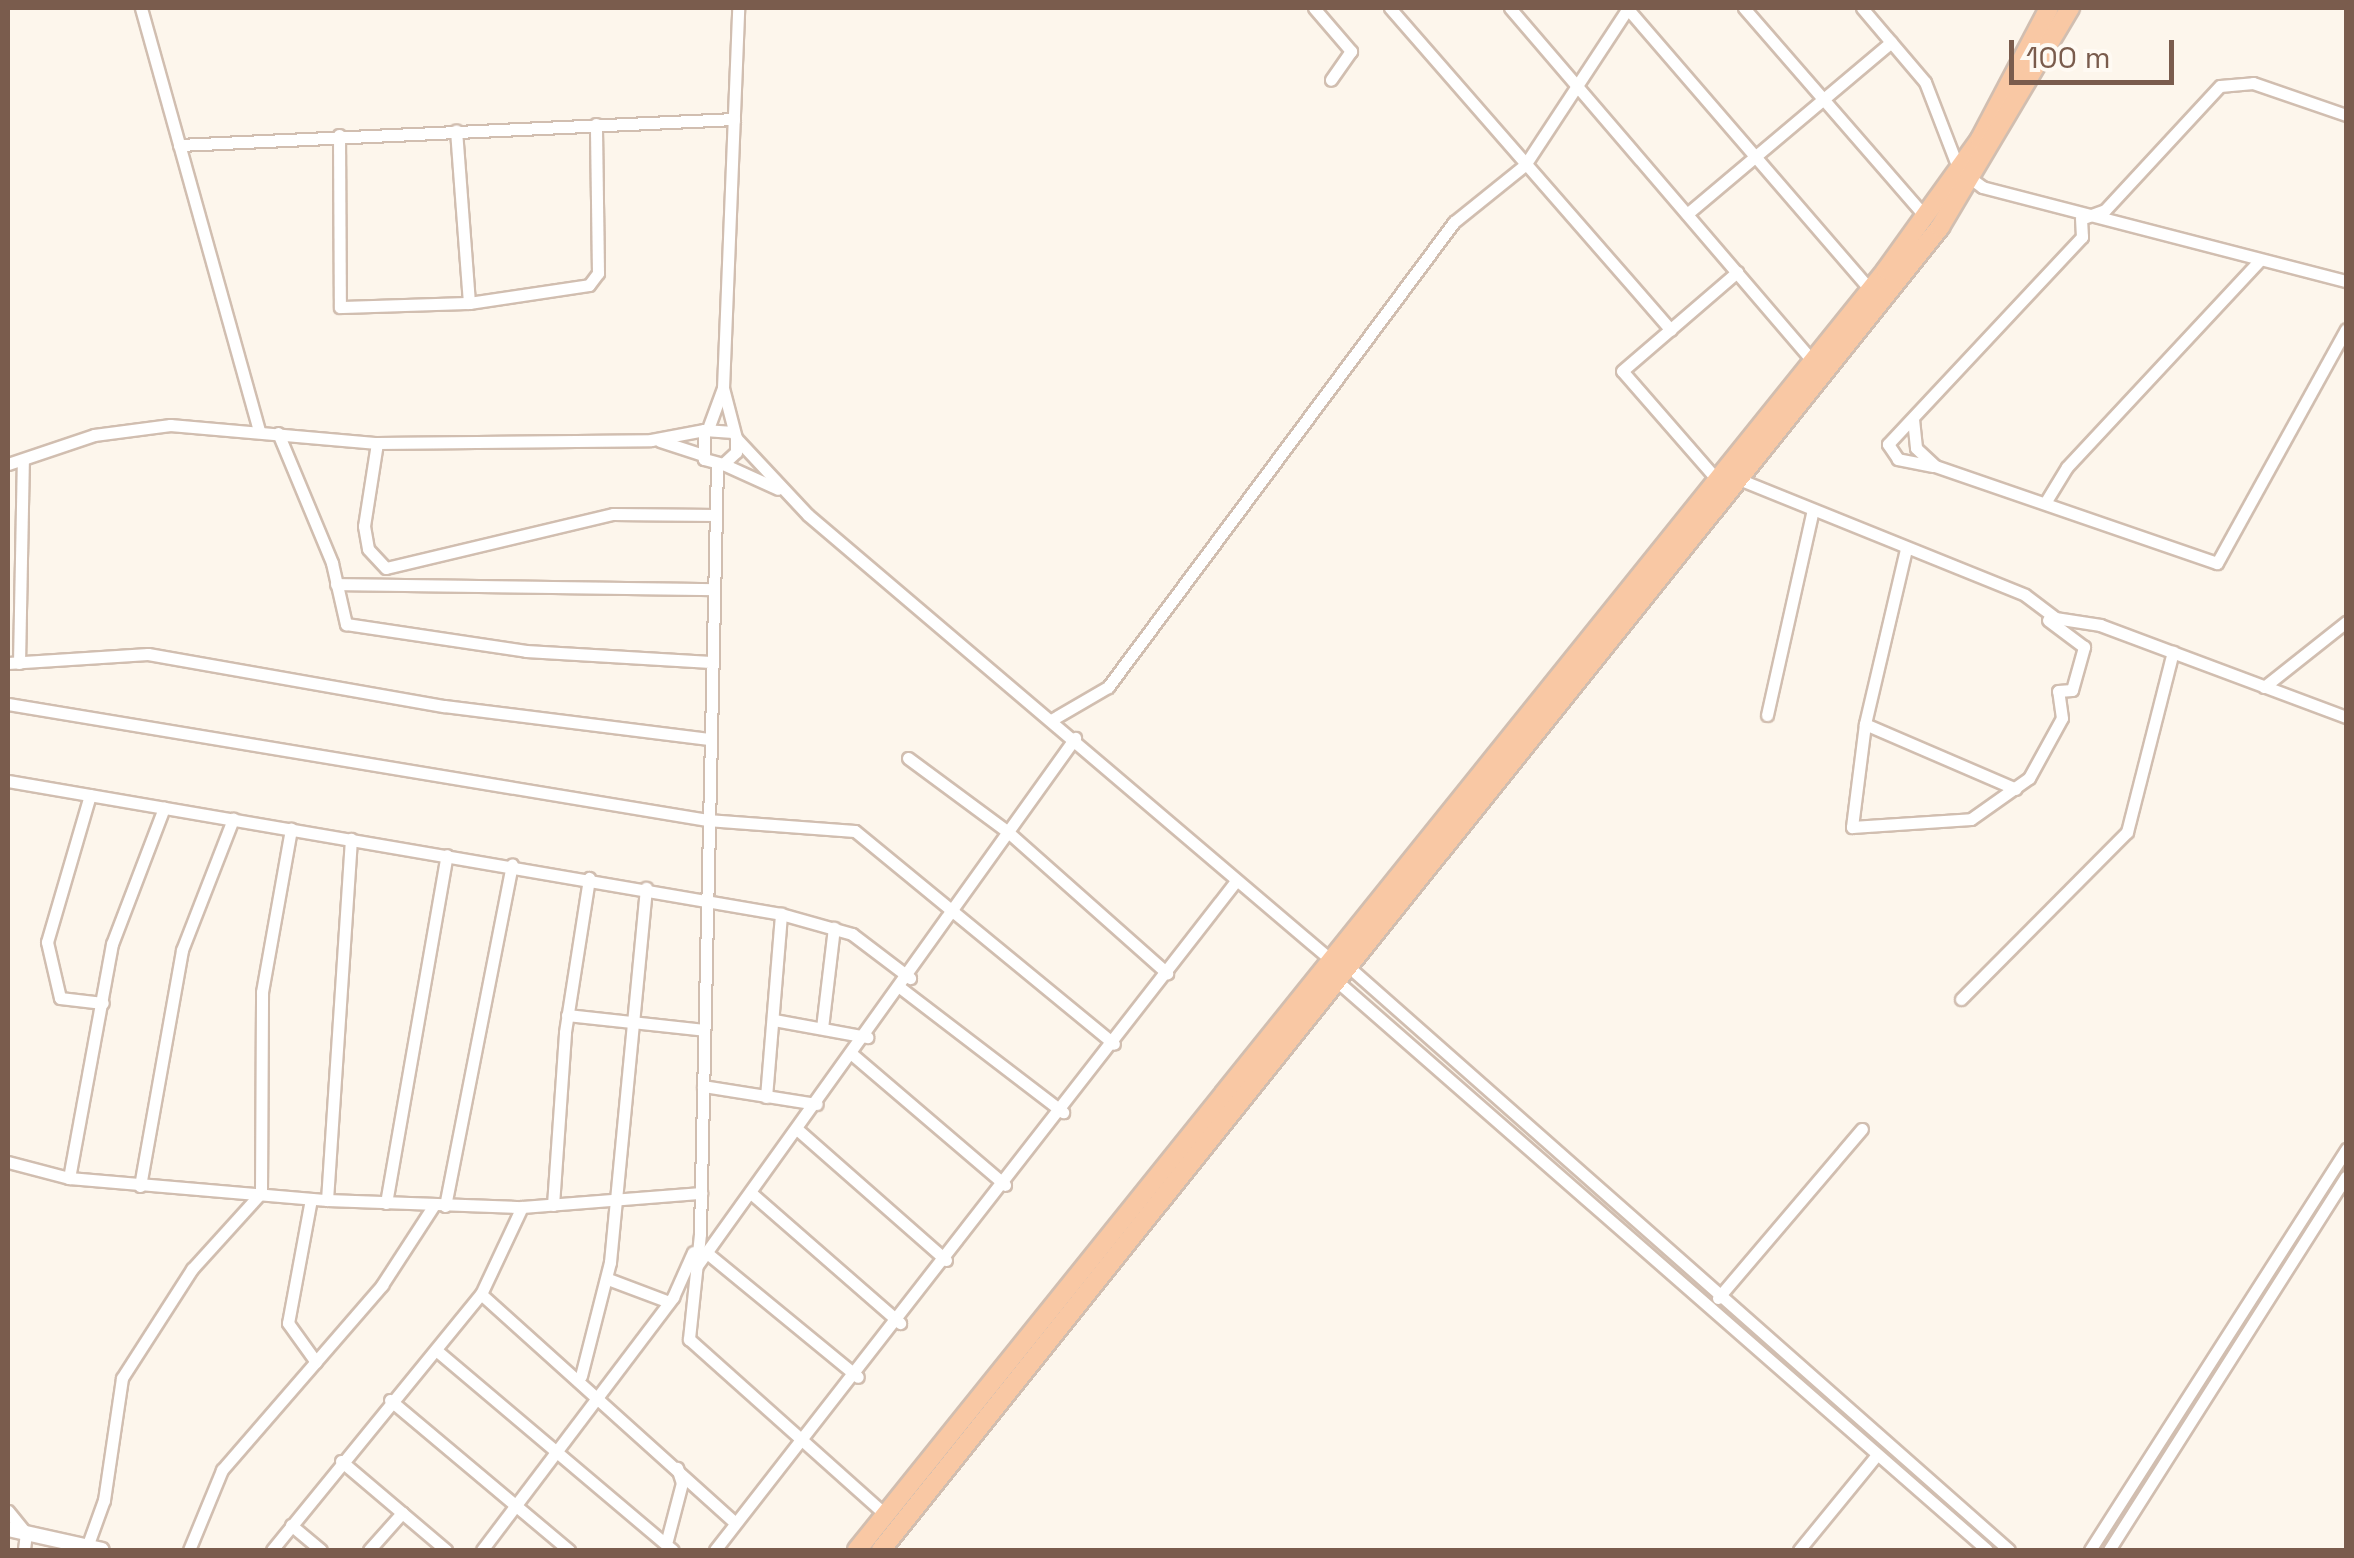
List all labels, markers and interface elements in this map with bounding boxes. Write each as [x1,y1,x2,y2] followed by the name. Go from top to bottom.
[2014,20,2179,82] scale bar
[2026,38,2111,77] text: 100 m

